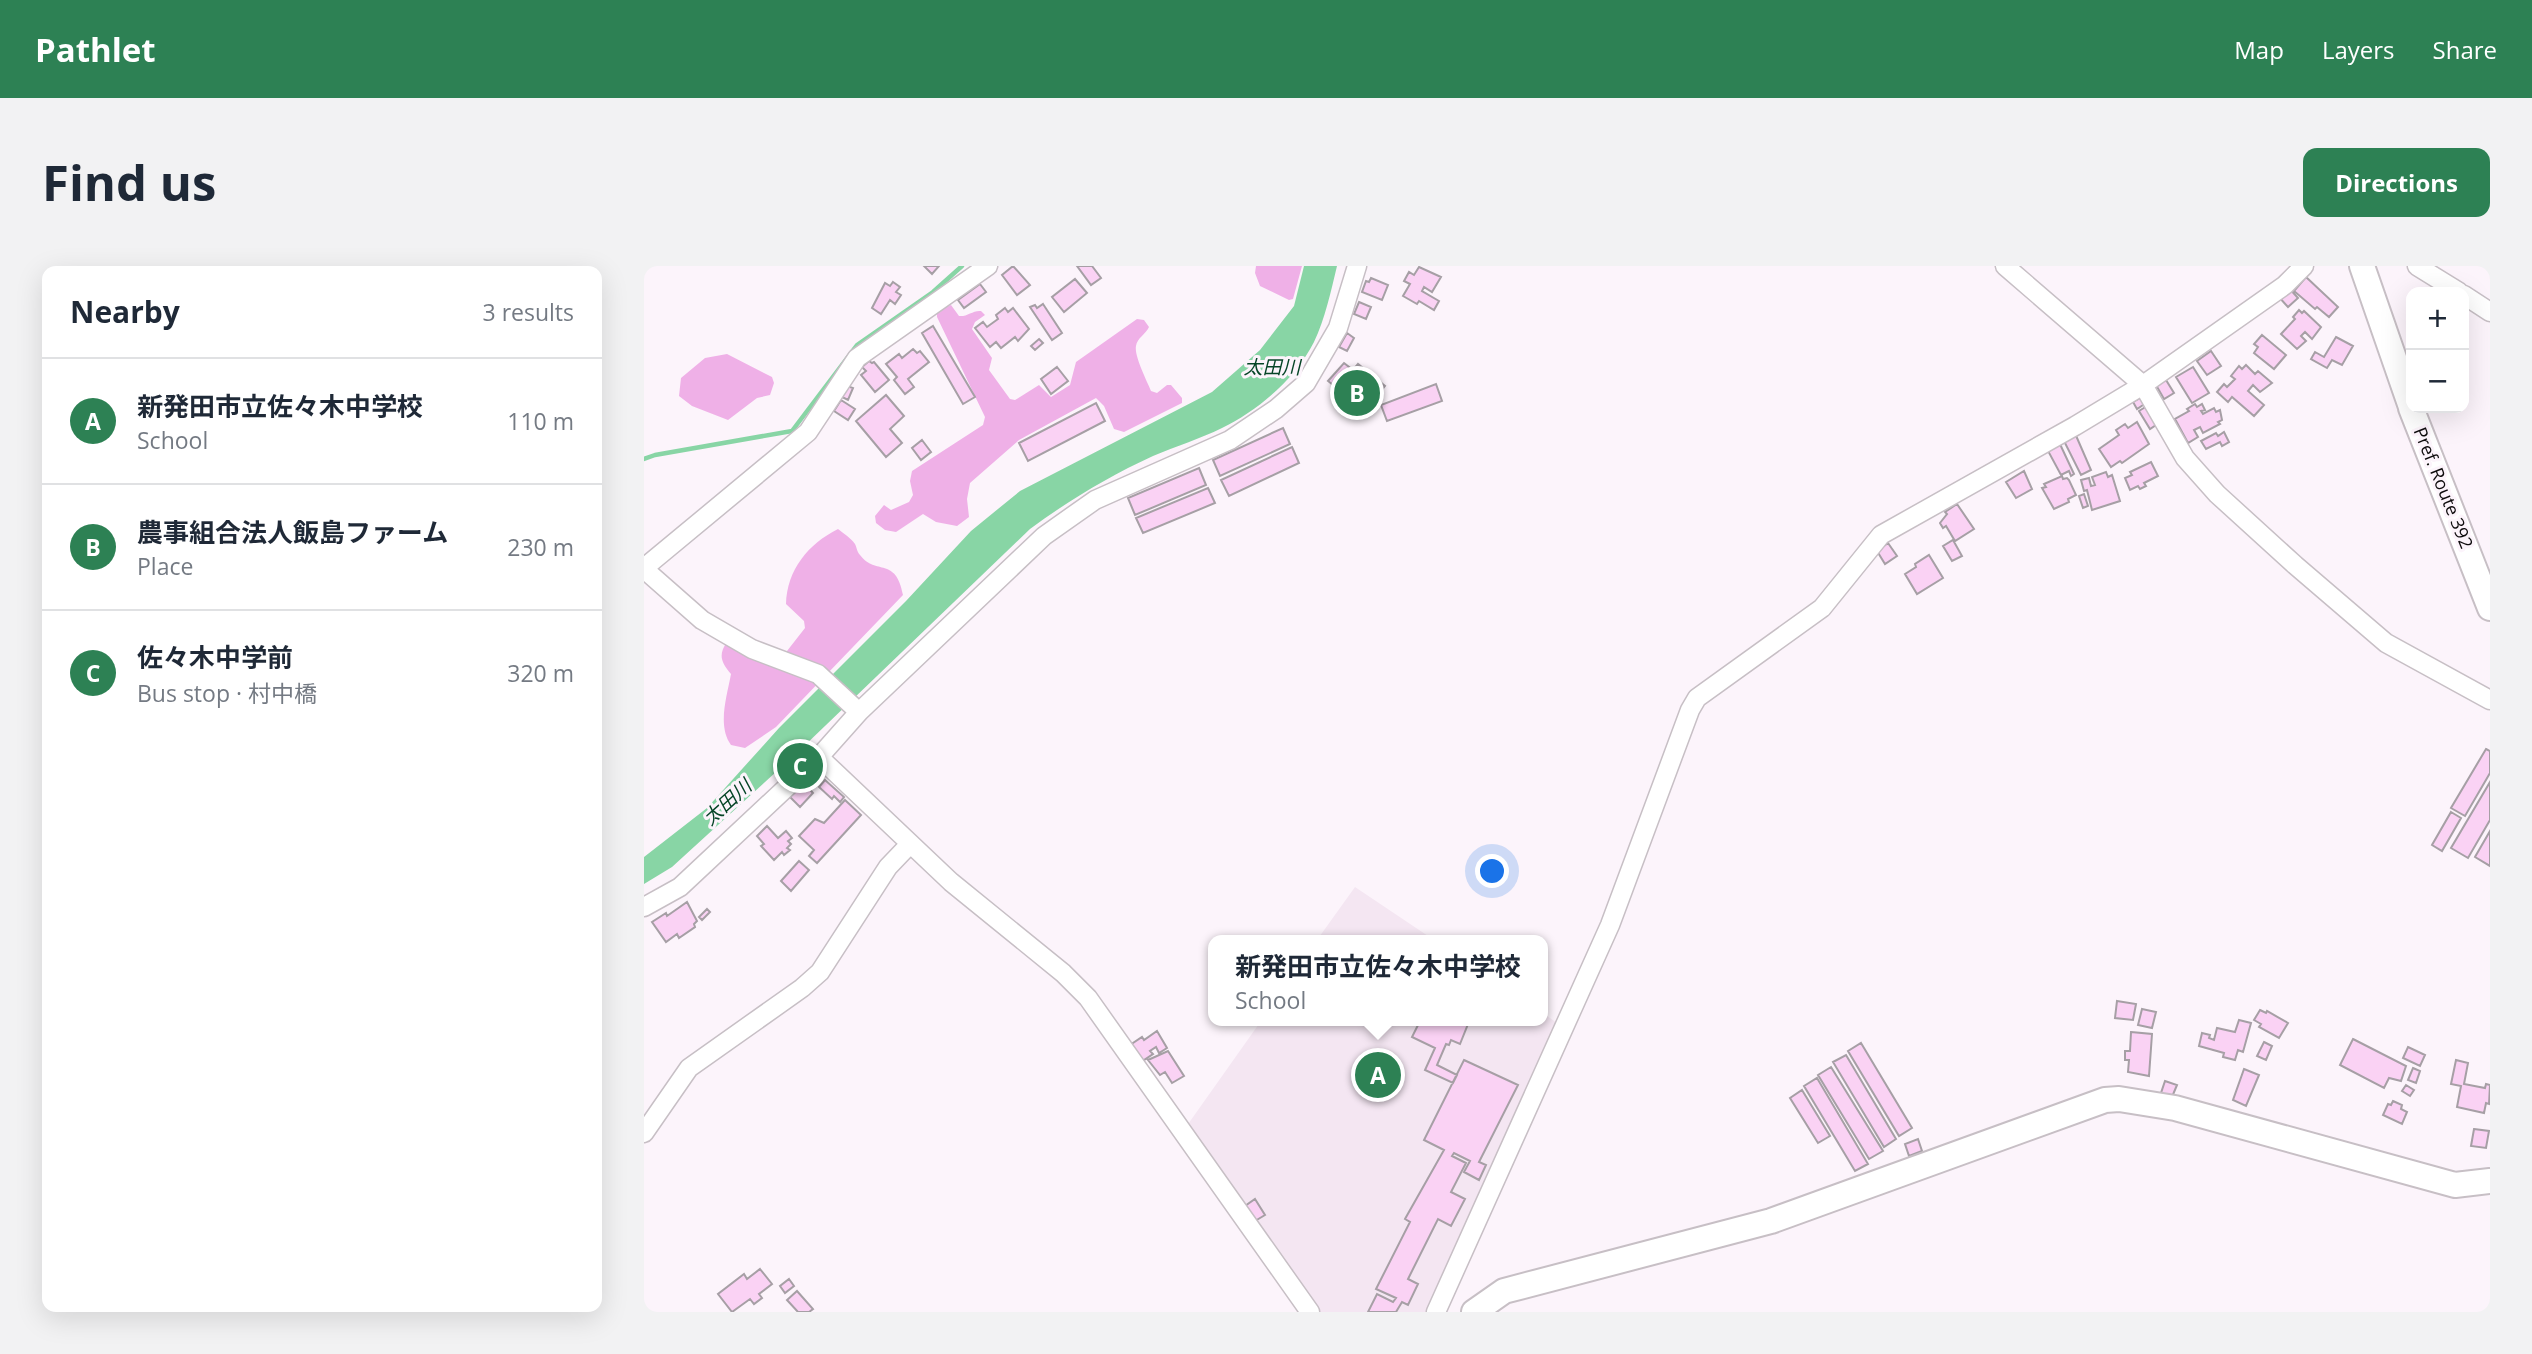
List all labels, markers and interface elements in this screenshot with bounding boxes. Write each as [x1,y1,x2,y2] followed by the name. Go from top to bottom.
[35,27,156,72] text: Pathlet
[2234,33,2284,66] text: Map
[2322,33,2395,66] text: Layers
[2433,33,2497,66] text: Share
[2303,148,2490,217] button: Directions
[42,149,216,215] text: Find us
[2406,287,2469,413] map controls
[2406,287,2469,350] button: +
[70,291,180,332] text: Nearby
[483,296,574,328] text: 3 results
[2406,350,2469,413] button: −
[1243,354,1302,380] water label: 太田川
[1334,367,1380,419] pin: B
[137,388,423,424] text: 新発田市立佐々木中学校
[85,405,101,437] text: A
[507,405,574,437] text: 110 m
[2409,423,2479,552] street label: Pref. Route 392
[137,424,208,456] text: School
[137,514,448,550] text: 農事組合法人飯島ファーム
[85,531,101,563] text: B
[507,531,574,563] text: 230 m
[137,550,193,582] text: Place
[137,639,293,675] text: 佐々木中学前
[86,657,100,689] text: C
[507,657,574,689] text: 320 m
[137,677,317,709] text: Bus stop · 村中橋
[777,740,823,792] pin: C
[697,772,758,831] water label: 太田川
[1475,854,1509,888] your location
[1208,935,1548,1026] popup
[1235,948,1521,984] text: 新発田市立佐々木中学校
[1235,984,1306,1016] text: School
[1355,1049,1401,1101] pin: A

